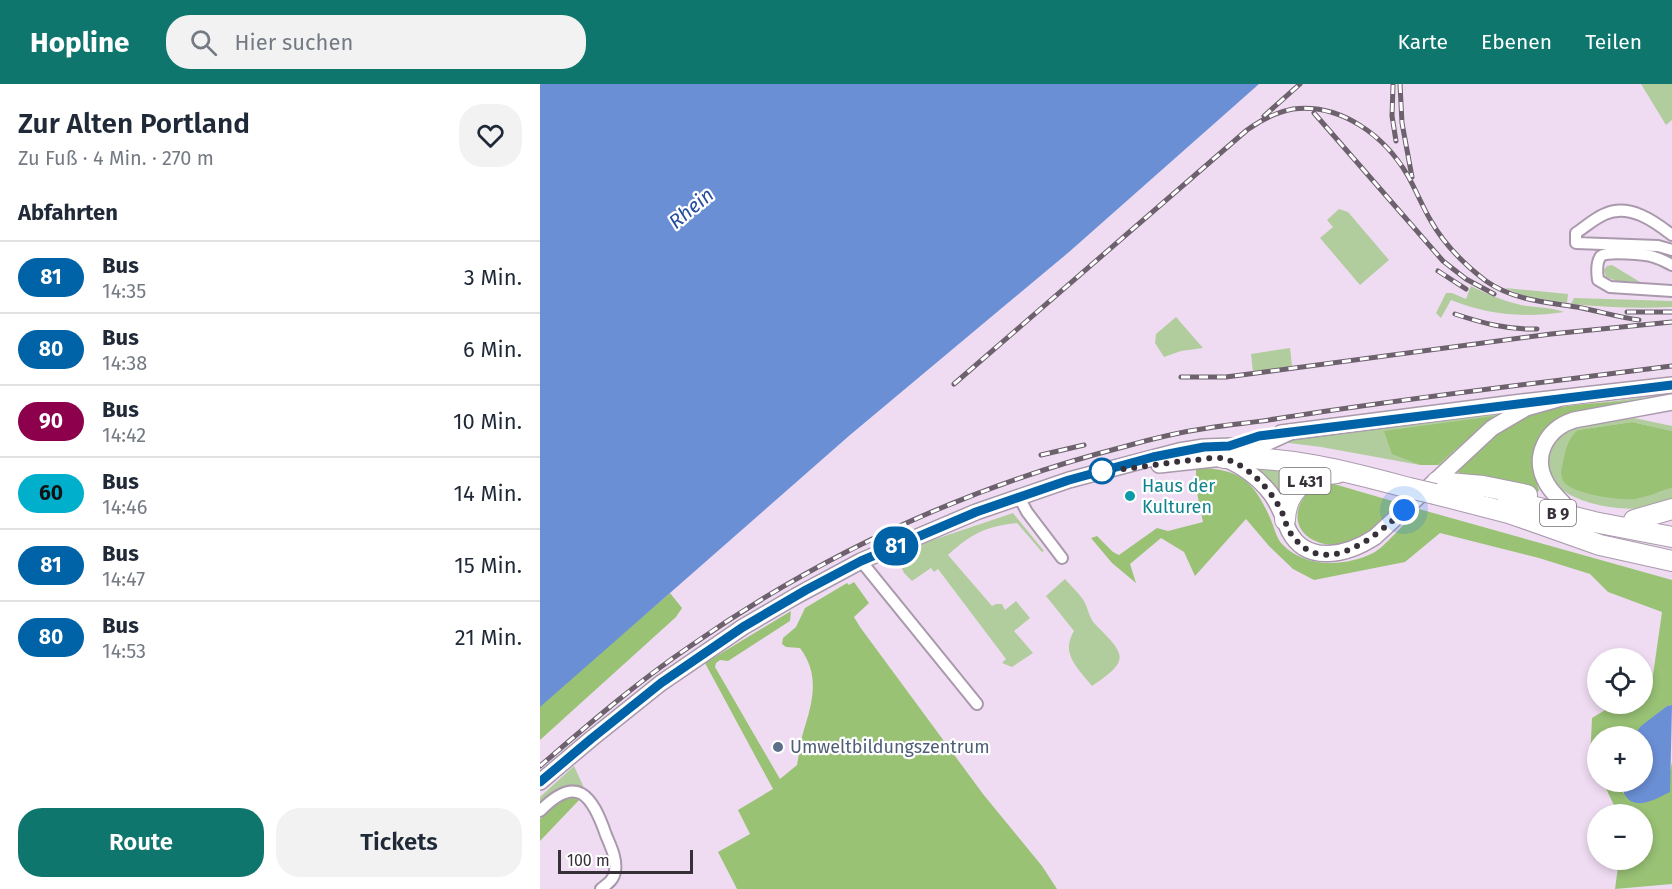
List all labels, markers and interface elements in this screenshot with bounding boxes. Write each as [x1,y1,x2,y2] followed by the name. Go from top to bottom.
[166,15,586,69] search box
[30,26,130,59] text: Hopline
[187,26,220,59] icon: search
[235,29,353,56] text: Hier suchen
[1397,29,1448,55] text: Karte
[1481,29,1552,55] text: Ebenen
[1585,29,1642,55] text: Teilen
[459,104,522,167] button: heart
[18,107,250,140] text: Zur Alten Portland
[18,146,214,170] text: Zu Fuß · 4 Min. · 270 m
[664,182,718,234] water label: Rhein
[18,199,118,226] text: Abfahrten
[102,252,139,279] text: Bus
[40,264,62,290] text: 81
[464,264,522,291] text: 3 Min.
[102,279,146,303] text: 14:35
[102,324,139,351] text: Bus
[39,336,63,362] text: 80
[463,336,522,363] text: 6 Min.
[102,351,147,375] text: 14:38
[102,396,139,423] text: Bus
[39,408,63,434] text: 90
[453,408,522,435] text: 10 Min.
[102,423,146,447] text: 14:42
[1089,458,1115,484] unlabelled marker
[102,468,139,495] text: Bus
[1280,468,1330,494] road number: L 431
[1142,475,1215,518] place label: Haus der Kulturen
[39,480,63,506] text: 60
[453,480,522,507] text: 14 Min.
[1123,489,1137,503] marker: Haus der Kulturen
[102,495,147,519] text: 14:46
[1389,495,1419,525] your location
[1540,500,1576,526] road number: B 9
[869,526,923,566] line badge: 81
[885,533,907,559] text: 81
[102,540,139,567] text: Bus
[40,552,62,578] text: 81
[454,552,522,579] text: 15 Min.
[102,567,145,591] text: 14:47
[102,612,139,639] text: Bus
[39,624,63,650] text: 80
[455,624,522,651] text: 21 Min.
[102,639,146,663] text: 14:53
[1587,648,1653,870] map controls
[1587,648,1653,714] button: locate
[1587,726,1653,792] button: +
[790,736,990,758] place label: Umweltbildungszentrum
[771,740,785,754] marker: Umweltbildungszentrum
[1587,804,1653,870] button: −
[18,808,264,877] button: Route
[276,808,522,877] button: Tickets
[558,847,693,874] scale bar
[567,851,610,870] text: 100 m

